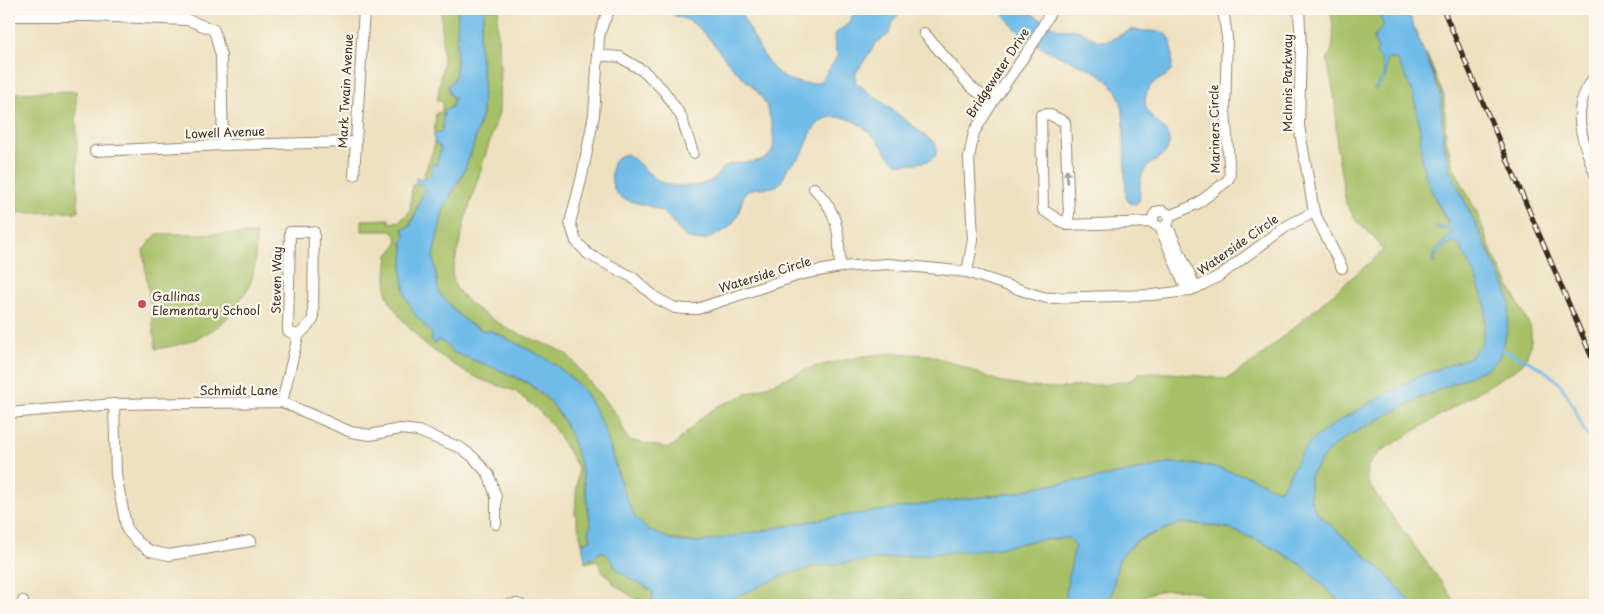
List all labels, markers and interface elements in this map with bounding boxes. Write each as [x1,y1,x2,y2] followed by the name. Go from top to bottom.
[961,24,1033,121] street label: Bridgewater Drive
[333,33,357,149] street label: Mark Twain Avenue
[1278,34,1296,132] street label: McInnis Parkway
[1204,84,1224,174] street label: Mariners Circle
[185,122,266,142] street label: Lowell Avenue
[1063,168,1071,184] one-way arrow
[1193,209,1282,279] street label: Waterside Circle
[266,246,286,314] street label: Steven Way
[716,251,813,297] street label: Waterside Circle
[152,287,260,319] place label: Gallinas Elementary School
[136,298,148,310] marker: Gallinas Elementary School
[200,381,279,399] street label: Schmidt Lane

